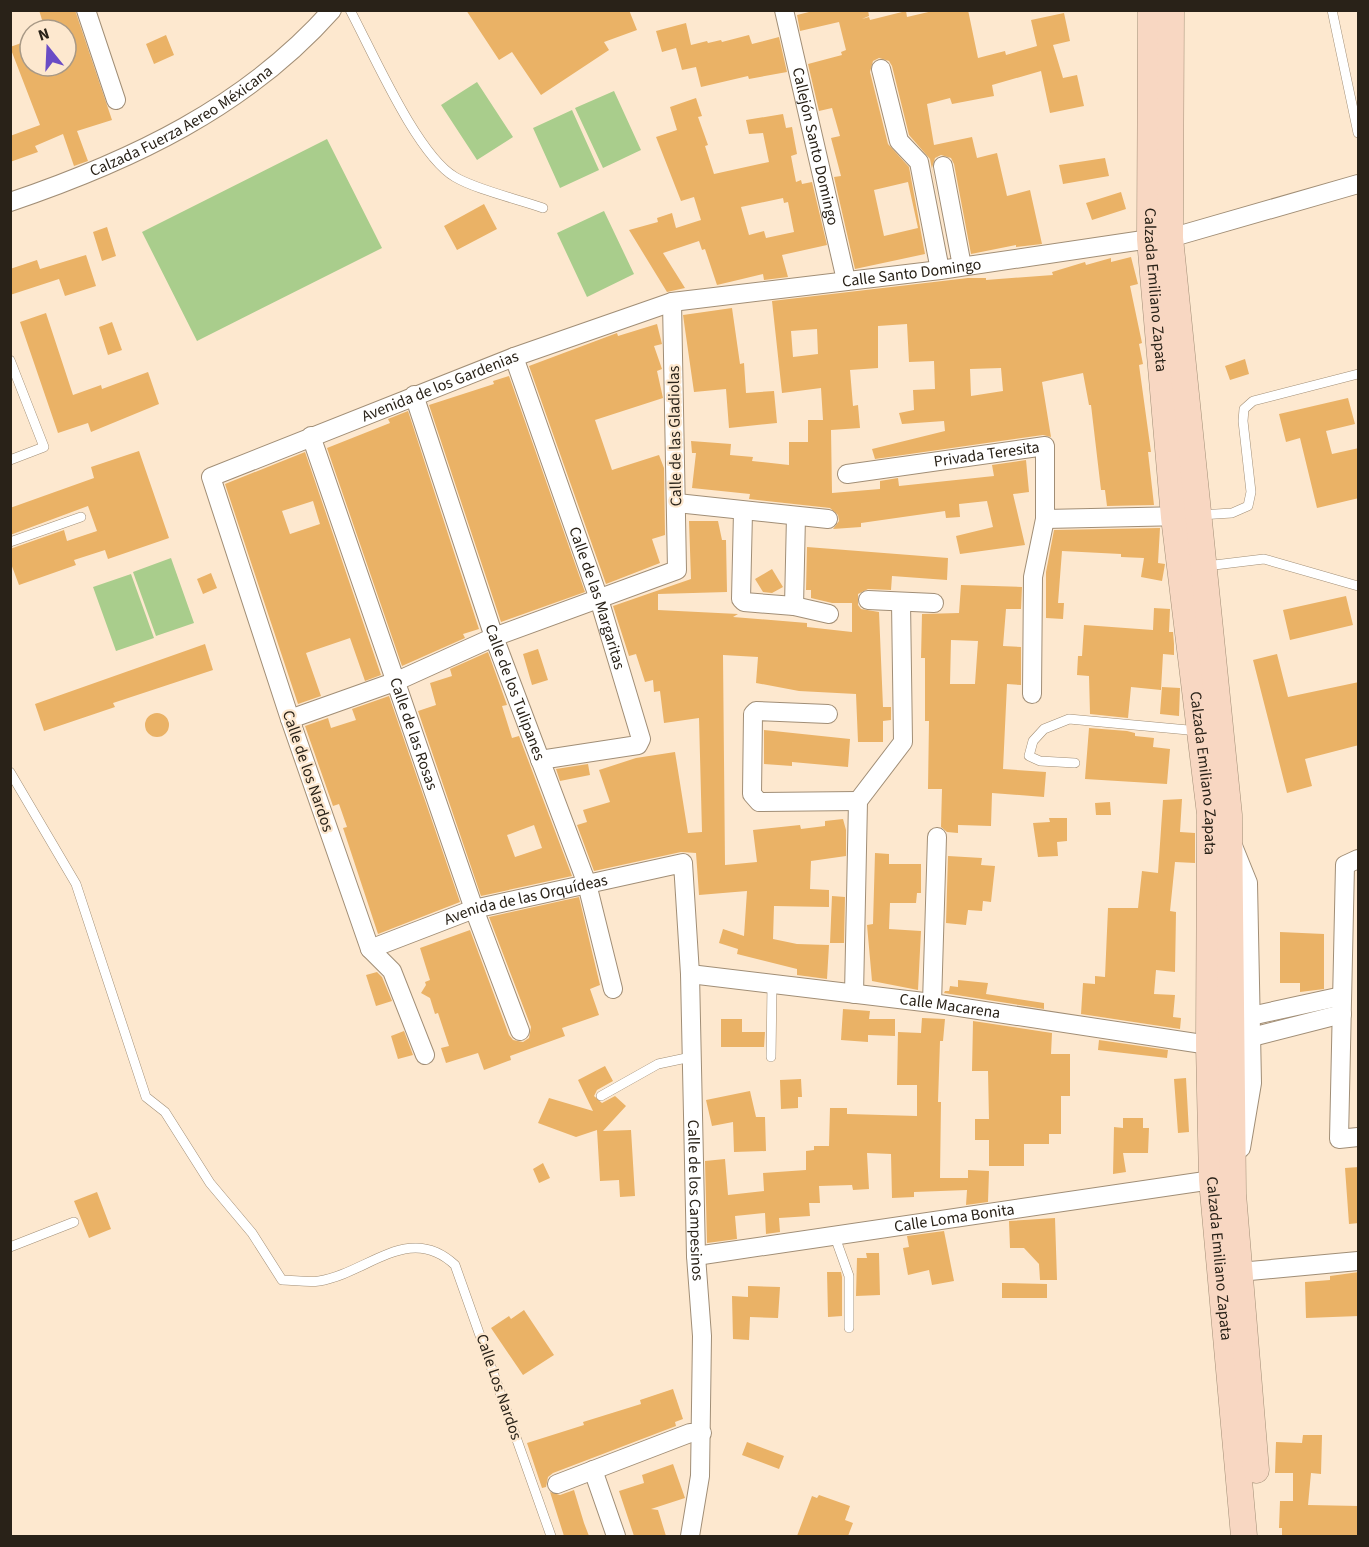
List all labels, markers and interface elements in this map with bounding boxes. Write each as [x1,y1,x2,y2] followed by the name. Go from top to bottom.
[18,18,78,78] north arrow
[35,23,52,47] text: N
[86,60,277,182] street label: Calzada Fuerza Aereo Méxicana
[787,65,844,228] street label: Callejón Santo Domingo
[1139,208,1172,373] street label: Calzada Emiliano Zapata
[841,253,983,293] street label: Calle Santo Domingo
[358,345,522,427] street label: Avenida de los Gardenias
[663,365,687,507] street label: Calle de las Gladiolas
[932,436,1041,473] street label: Privada Teresita
[563,524,631,672] street label: Calle de las Margaritas
[480,621,551,764] street label: Calle de los Tulipanes
[384,675,443,793] street label: Calle de las Rosas
[1184,690,1221,855] street label: Calzada Emiliano Zapata
[277,707,339,835] street label: Calle de los Nardos
[441,869,610,931] street label: Avenida de las Orquídeas
[898,988,1002,1024] street label: Calle Macarena
[682,1119,709,1282] street label: Calle de los Campesinos
[1201,1176,1237,1341] street label: Calzada Emiliano Zapata
[893,1198,1016,1238] street label: Calle Loma Bonita
[471,1331,528,1443] street label: Calle Los Nardos

